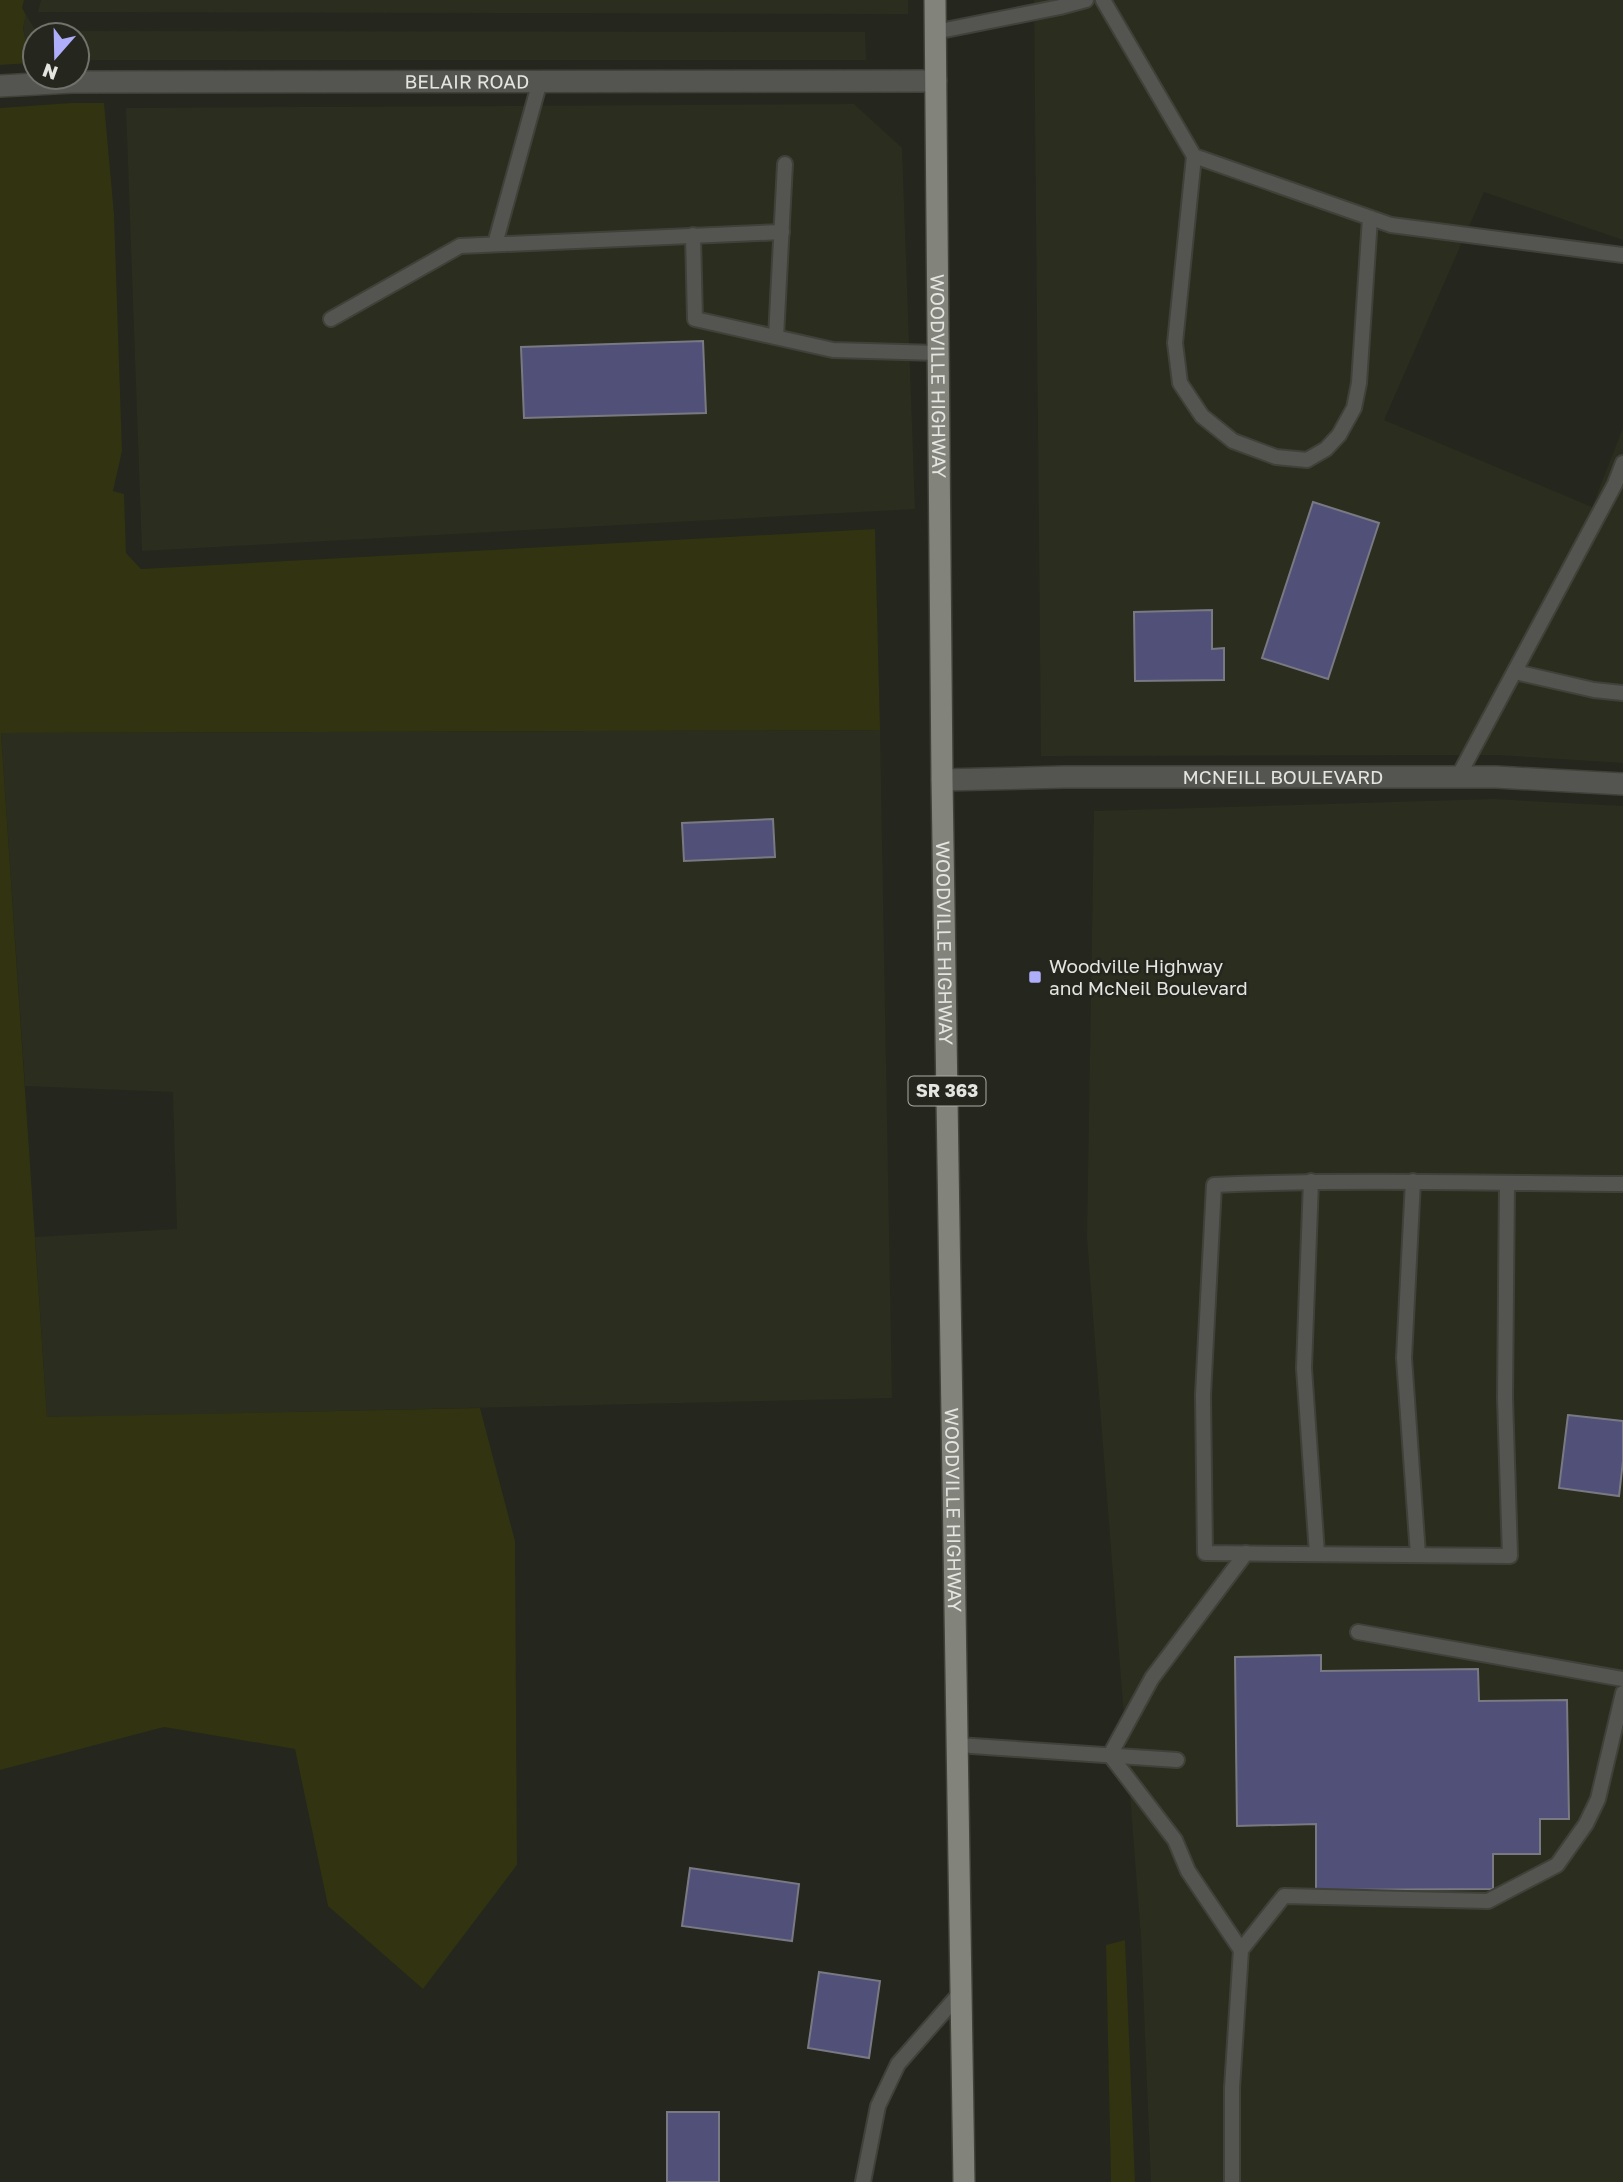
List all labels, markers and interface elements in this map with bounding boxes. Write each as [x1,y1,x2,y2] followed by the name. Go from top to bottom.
[21,21,91,91] north arrow
[39,59,61,86] text: N
[404,69,529,93] street label: BELAIR ROAD
[926,274,951,478] street label: WOODVILLE HIGHWAY
[1182,765,1383,788] street label: MCNEILL BOULEVARD
[932,841,958,1045] street label: WOODVILLE HIGHWAY
[1049,954,1248,999] place label: Woodville Highway and McNeil Boulevard
[1027,969,1043,985] marker: Woodville Highway and McNeil Boulevard
[908,1076,986,1106] road number: SR 363
[941,1408,967,1612] street label: WOODVILLE HIGHWAY

